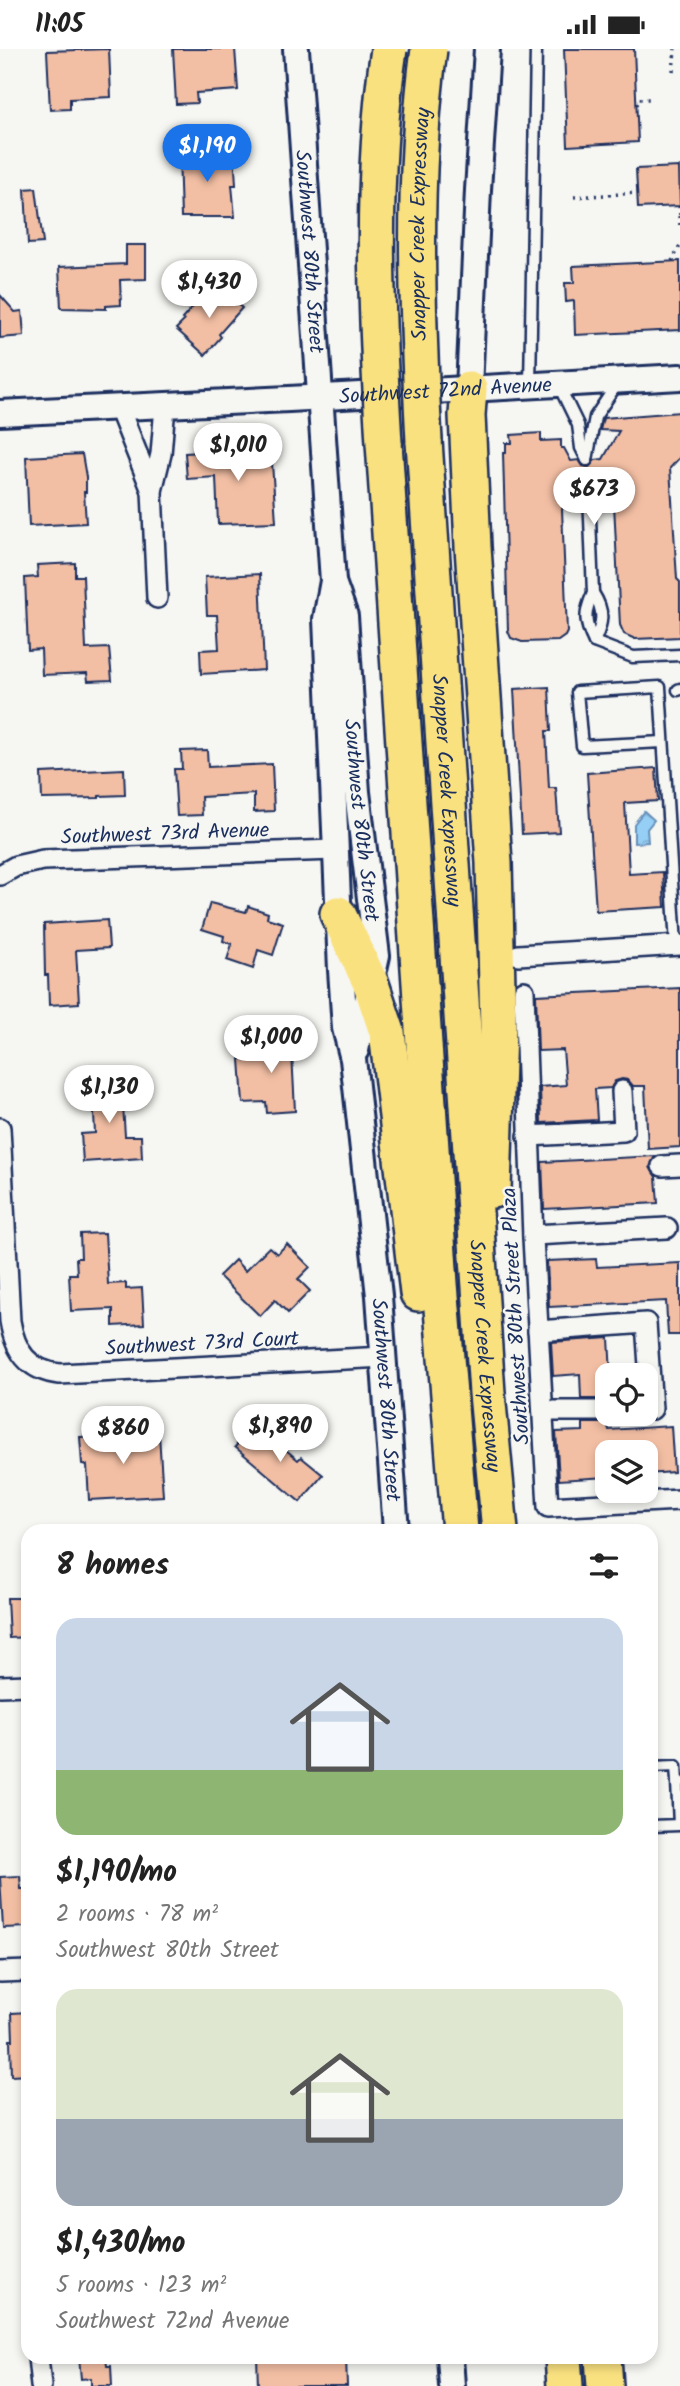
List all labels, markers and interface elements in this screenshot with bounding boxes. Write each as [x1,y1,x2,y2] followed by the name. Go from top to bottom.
[35,4,84,46] text: 11:05
[402,106,441,341] street label: Snapper Creek Expressway
[150,125,264,184] pin: $1,190
[179,129,235,165] text: $1,190
[285,149,332,355] street label: Southwest 80th Street
[152,261,266,320] pin: $1,430
[177,265,241,301] text: $1,430
[338,369,553,414] street label: Southwest 72nd Avenue
[181,423,295,483] pin: $1,010
[209,428,267,464] text: $1,010
[553,468,635,527] pin: $673
[569,472,619,508] text: $673
[421,673,470,908] street label: Snapper Creek Expressway
[334,718,388,925] street label: Southwest 80th Street
[60,814,270,855] street label: Southwest 73rd Avenue
[214,1016,328,1075] pin: $1,000
[240,1020,302,1056] text: $1,000
[52,1065,166,1125] pin: $1,130
[80,1070,138,1106] text: $1,130
[493,1187,540,1445] street label: Southwest 80th Street Plaza
[459,1239,509,1474] street label: Snapper Creek Expressway
[361,1297,409,1504] street label: Southwest 80th Street
[104,1323,301,1366] street label: Southwest 73rd Court
[595,1363,658,1503] map controls
[595,1363,658,1426] button: locate
[223,1405,337,1464] pin: $1,890
[82,1407,164,1466] pin: $860
[248,1409,312,1445] text: $1,890
[97,1411,149,1447] text: $860
[595,1440,658,1503] button: layers
[56,1542,169,1590] text: 8 homes
[585,1547,623,1585] icon: filters
[277,1664,403,1790] icon: home
[56,1849,177,1897] text: $1,190/mo
[56,1897,218,1933] text: 2 rooms · 78 m²
[56,1933,279,1969] text: Southwest 80th Street
[277,2035,403,2161] icon: home
[56,2220,186,2268] text: $1,430/mo
[56,2268,226,2304] text: 5 rooms · 123 m²
[56,2304,289,2340] text: Southwest 72nd Avenue

